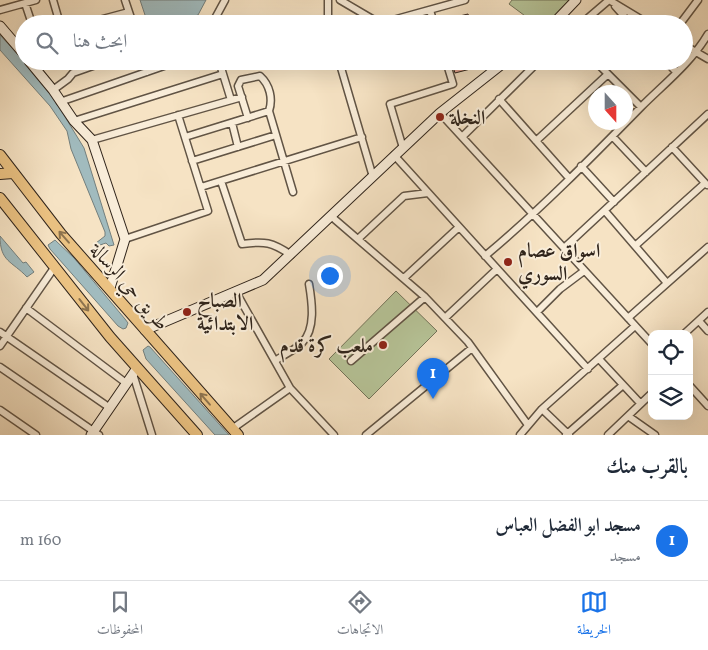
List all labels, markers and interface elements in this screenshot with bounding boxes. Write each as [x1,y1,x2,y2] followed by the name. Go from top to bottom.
[15,15,693,70] search box
[33,29,61,57] icon: search
[73,29,127,55] text: ابحث هنا
[588,85,633,130] north arrow
[448,105,485,133] place label: النخلة
[434,111,446,123] marker: النخلة
[58,230,70,243] one-way arrow
[82,237,174,337] street label: طريق حي الرسالة
[518,238,600,290] place label: اسواق عصام السوري
[502,256,514,268] marker: اسواق عصام السوري
[317,263,343,289] your location
[197,288,253,339] place label: الصباح الابتدائية
[79,298,90,311] one-way arrow
[181,306,193,318] marker: الصباح الابتدائية
[648,330,693,420] map controls
[648,330,693,375] button: locate
[280,333,373,363] place label: ملعب كرة قدم
[377,339,389,351] marker: ملعب كرة قدم
[417,358,449,399] pin: 1
[648,375,693,420] button: layers
[199,392,211,405] one-way arrow
[606,453,688,482] text: بالقرب منك
[495,513,641,539] text: مسجد ابو الفضل العباس
[20,530,61,552] text: 160 m
[669,530,675,552] text: 1
[610,546,641,568] text: مسجد
[97,588,143,643] tab: المحفوظات
[337,588,383,643] tab: الاتجاهات
[577,588,611,643] tab: الخريطة

